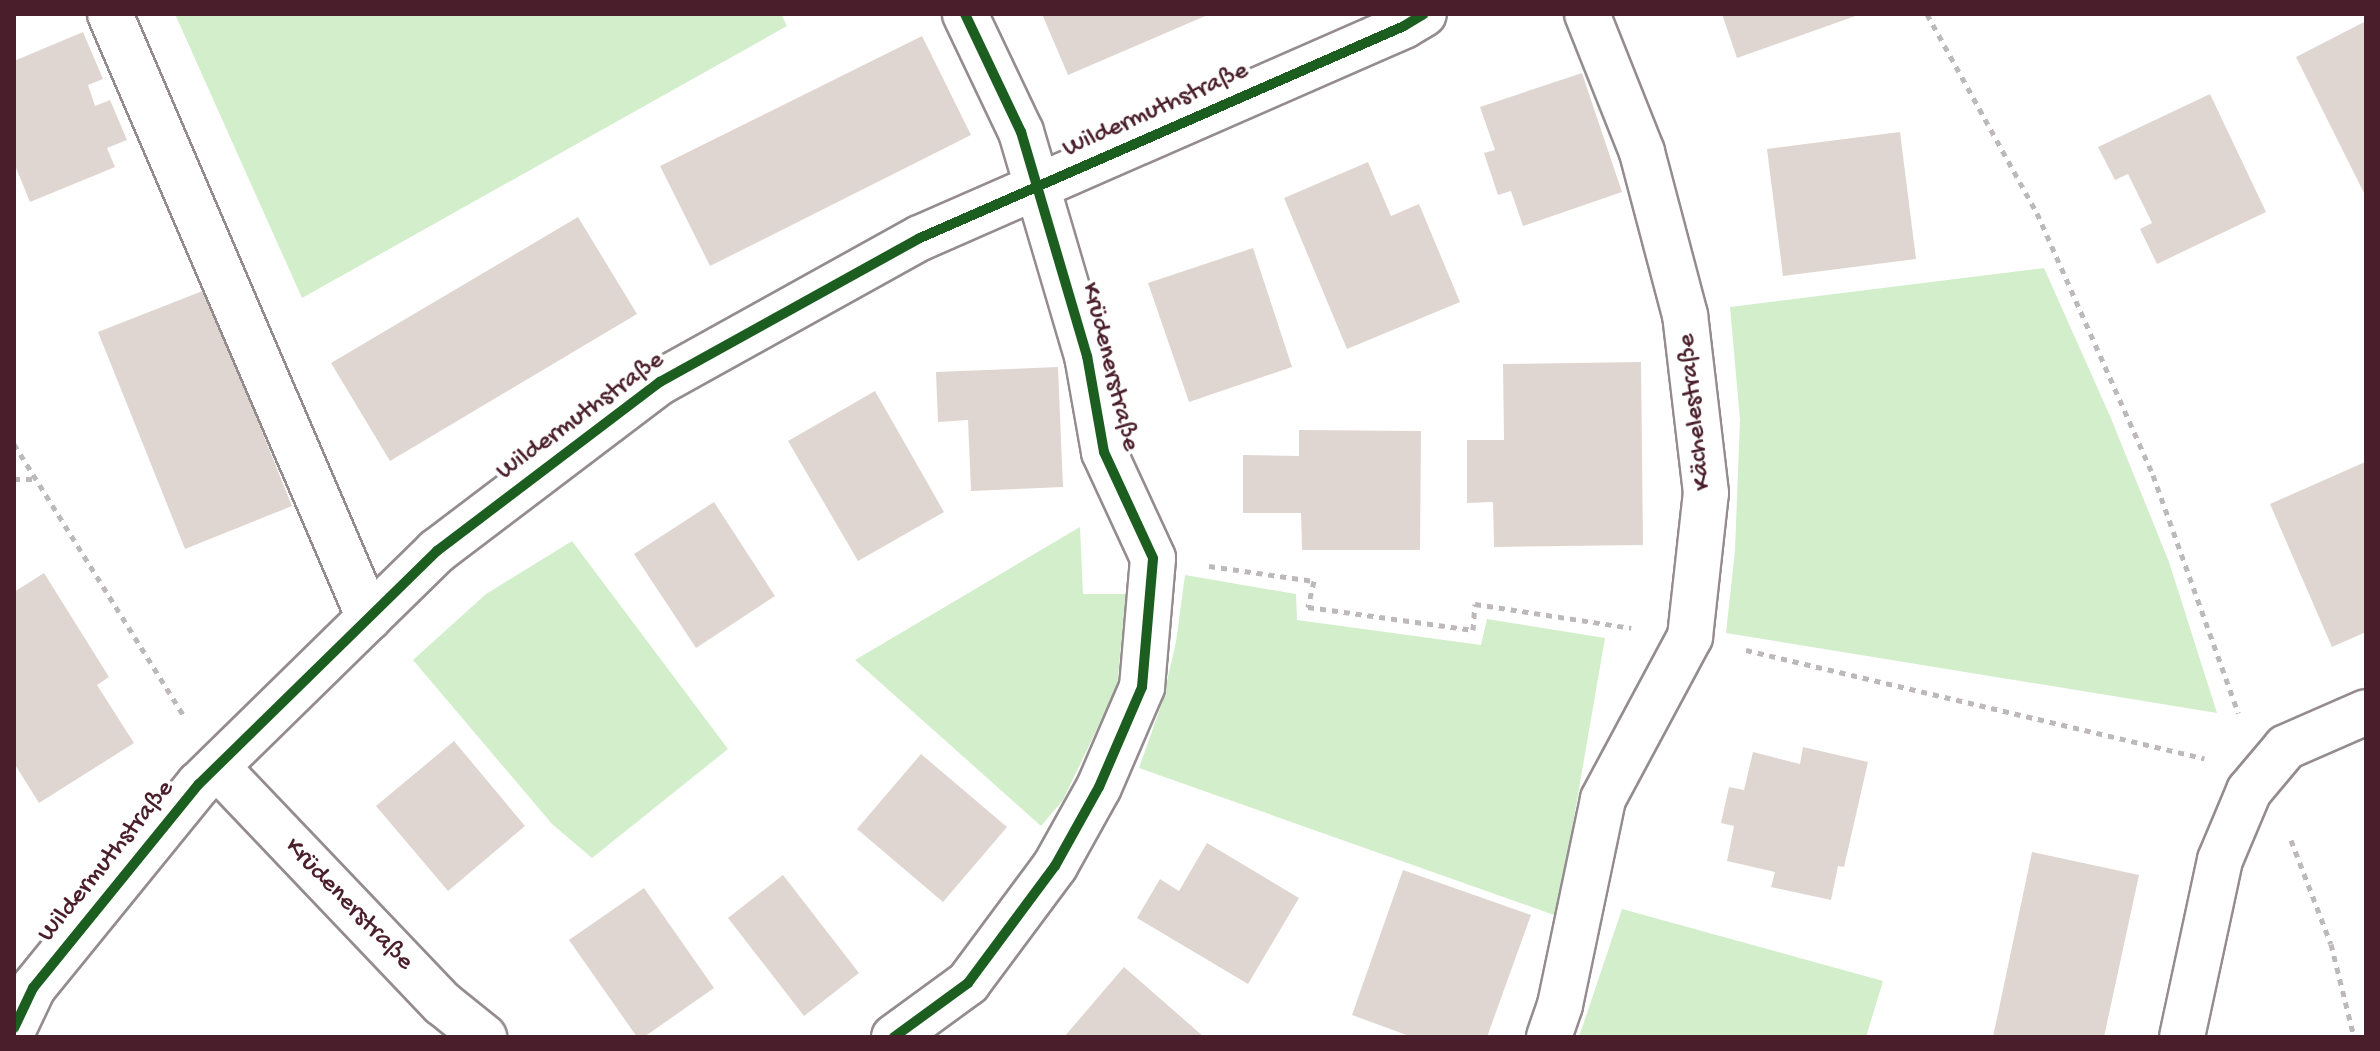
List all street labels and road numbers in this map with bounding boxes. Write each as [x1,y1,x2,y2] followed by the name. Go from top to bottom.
[1058,56,1254,166] street label: Wildermuthstraße
[1073,280,1145,454] street label: Krüdenerstraße
[1672,332,1720,492] street label: Kächelestraße
[491,346,671,488] street label: Wildermuthstraße
[32,775,182,949] street label: Wildermuthstraße
[277,832,419,978] street label: Krüdenerstraße

